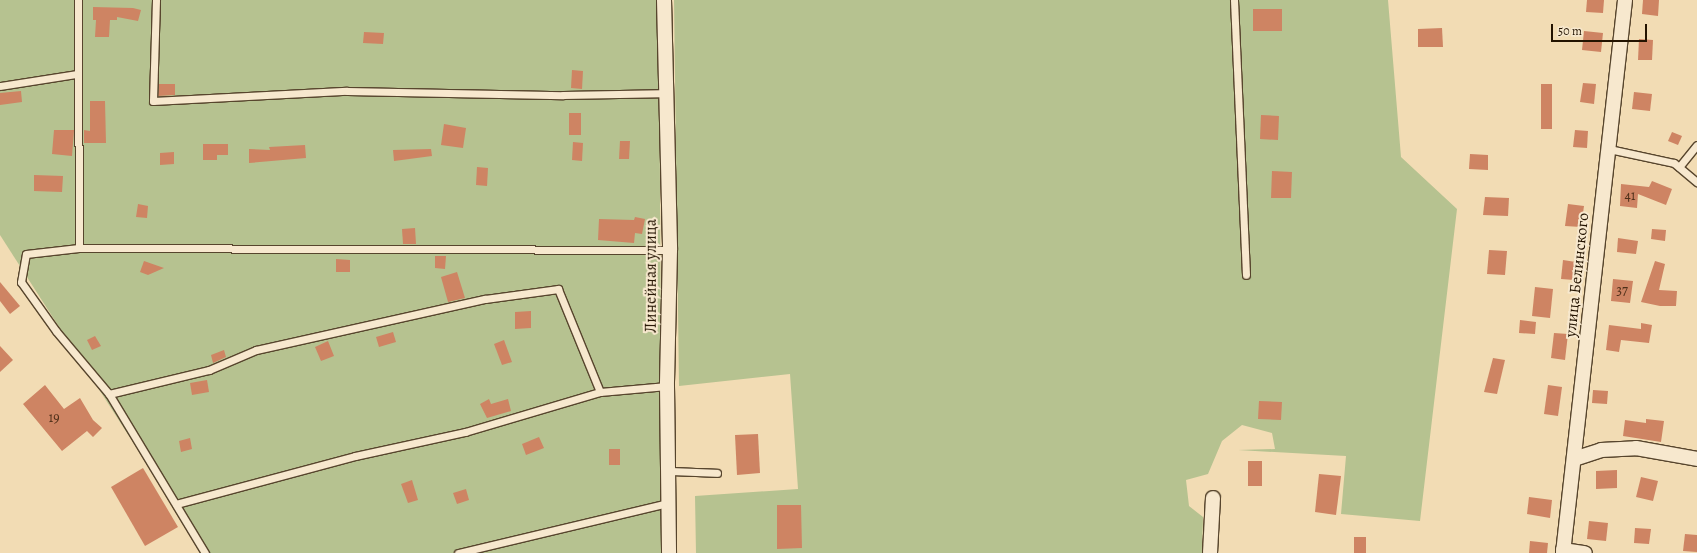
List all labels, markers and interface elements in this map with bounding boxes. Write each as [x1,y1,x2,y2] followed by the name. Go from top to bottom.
[1553,16,1649,42] scale bar
[1558,23,1582,39] text: 50 m
[1624,188,1636,204] house number: 41
[1561,212,1593,338] street label: улица Белинского
[641,219,661,333] street label: Линейная улица
[1616,283,1628,299] house number: 37
[48,410,60,426] house number: 19

